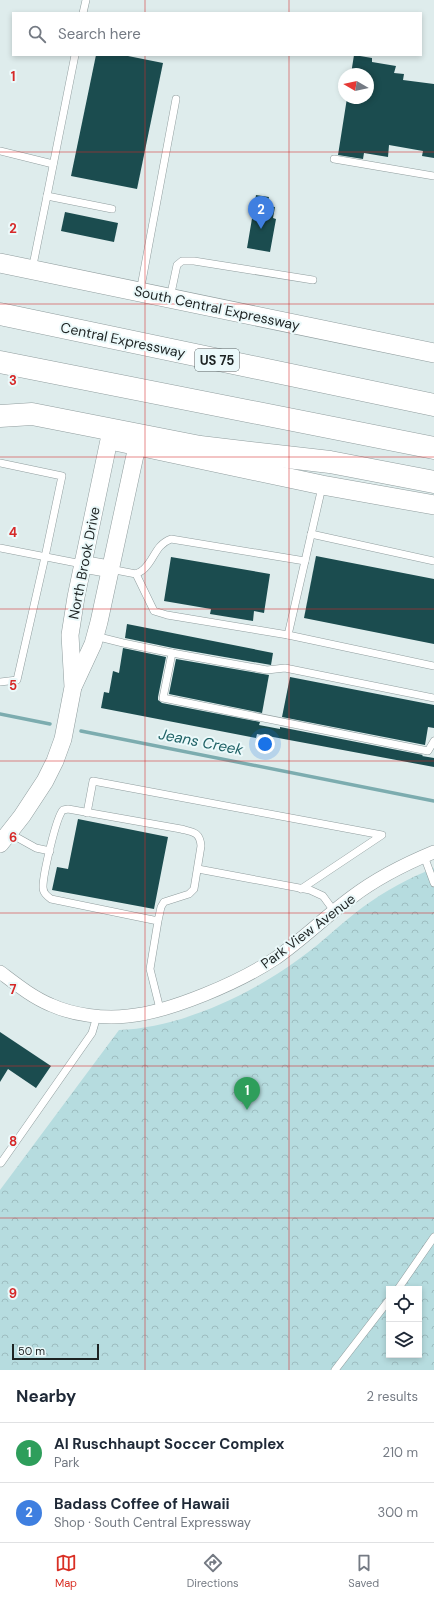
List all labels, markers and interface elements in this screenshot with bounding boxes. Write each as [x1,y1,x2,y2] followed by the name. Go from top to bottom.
[12,12,422,56] search box
[26,23,48,45] icon: search
[58,24,141,44] text: Search here
[11,68,15,85] text: 1
[338,68,374,104] north arrow
[248,196,274,229] pin: 2
[9,220,17,237] text: 2
[133,282,302,334] street label: South Central Expressway
[59,318,187,362] street label: Central Expressway
[195,349,239,371] road number: US 75
[9,372,17,389] text: 3
[64,505,104,621] street label: North Brook Drive
[9,524,17,541] text: 4
[9,677,17,694] text: 5
[157,724,245,760] water label: Jeans Creek
[255,734,275,754] your location
[9,829,17,846] text: 6
[257,890,359,972] street label: Park View Avenue
[10,981,17,998] text: 7
[234,1077,260,1110] pin: 1
[9,1133,17,1150] text: 8
[9,1285,17,1302] text: 9
[386,1286,422,1358] map controls
[386,1286,422,1322] button: locate
[386,1322,422,1358] button: layers
[12,1342,99,1361] scale bar
[18,1344,45,1358] text: 50 m
[16,1385,76,1407] text: Nearby
[367,1388,418,1405] text: 2 results
[54,1434,284,1454] text: Al Ruschhaupt Soccer Complex
[27,1444,31,1461] text: 1
[383,1444,418,1461] text: 210 m
[54,1454,80,1471] text: Park
[54,1494,230,1514] text: Badass Coffee of Hawaii
[25,1504,33,1521] text: 2
[377,1504,418,1521] text: 300 m
[54,1514,251,1531] text: Shop · South Central Expressway
[55,1552,77,1590] tab: Map
[187,1552,239,1590] tab: Directions
[348,1552,379,1590] tab: Saved

